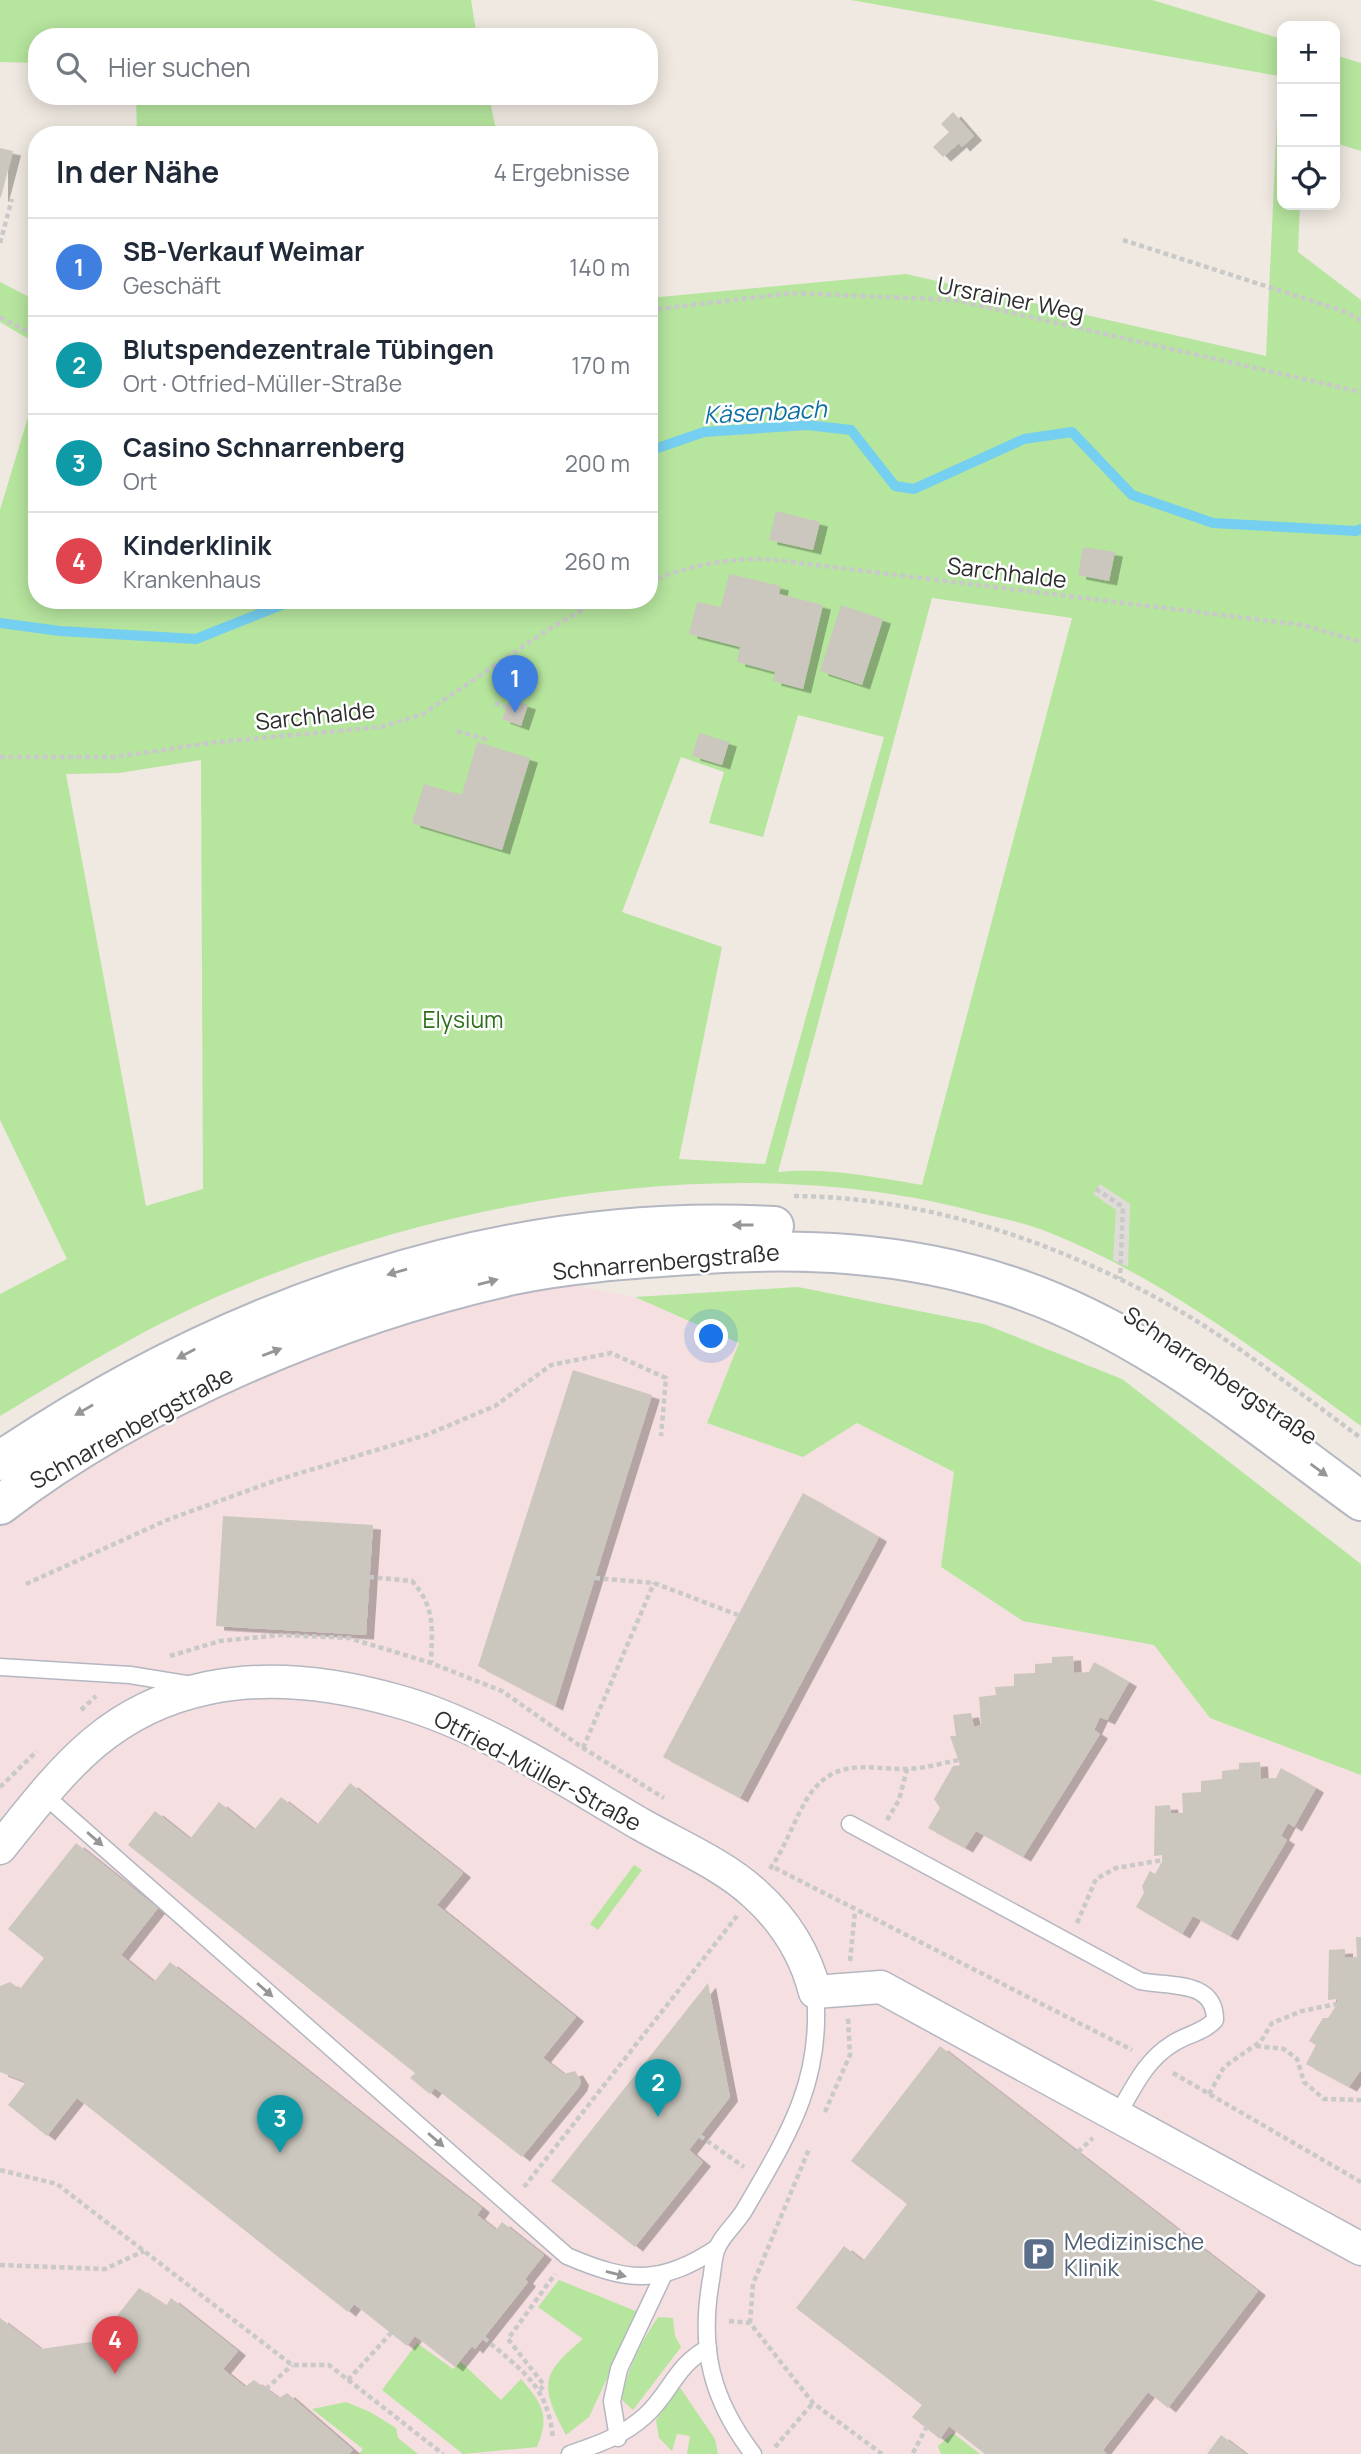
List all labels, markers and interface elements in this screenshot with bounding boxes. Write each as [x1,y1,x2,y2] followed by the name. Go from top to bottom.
[1277,21,1340,210] map controls
[1277,21,1340,84] button: +
[28,28,658,105] search box
[52,48,90,86] icon: search
[108,49,251,85] text: Hier suchen
[1277,84,1340,147] button: −
[1277,147,1340,210] button: locate
[56,151,219,192] text: In der Nähe
[494,156,630,188] text: 4 Ergebnisse
[123,233,364,269] text: SB-Verkauf Weimar
[74,251,84,283] text: 1
[569,251,630,283] text: 140 m
[935,268,1087,328] street label: Ursrainer Weg
[123,269,221,301] text: Geschäft
[123,331,494,367] text: Blutspendezentrale Tübingen
[72,349,86,381] text: 2
[571,349,630,381] text: 170 m
[123,367,402,399] text: Ort · Otfried-Müller-Straße
[703,391,828,431] water label: Käsenbach
[123,429,405,465] text: Casino Schnarrenberg
[72,447,86,479] text: 3
[565,447,630,479] text: 200 m
[123,465,157,497] text: Ort
[123,527,271,563] text: Kinderklinik
[72,545,86,577] text: 4
[564,545,630,577] text: 260 m
[945,549,1069,595] street label: Sarchhalde
[123,563,261,595] text: Krankenhaus
[492,655,538,713] pin: 1
[254,693,376,737] street label: Sarchhalde
[422,1003,504,1035] park label: Elysium
[732,1220,754,1231] one-way arrow
[551,1235,781,1287] street label: Schnarrenbergstraße
[387,1267,408,1277] one-way arrow
[478,1276,500,1287] one-way arrow
[1118,1298,1324,1452] street label: Schnarrenbergstraße
[694,1319,728,1353] your location
[175,1347,195,1359] one-way arrow
[262,1347,283,1358] one-way arrow
[24,1358,238,1496] street label: Schnarrenbergstraße
[74,1404,93,1416] one-way arrow
[1309,1463,1328,1477] one-way arrow
[429,1702,647,1838] street label: Otfried-Müller-Straße
[86,1831,103,1846] one-way arrow
[256,1982,274,1998] one-way arrow
[635,2059,681,2117] pin: 2
[257,2095,303,2153] pin: 3
[427,2132,445,2148] one-way arrow
[1064,2225,1204,2283] place label: Medizinische Klinik
[1020,2235,1058,2273] parking icon: Medizinische Klinik
[605,2269,627,2280] one-way arrow
[92,2316,138,2374] pin: 4

